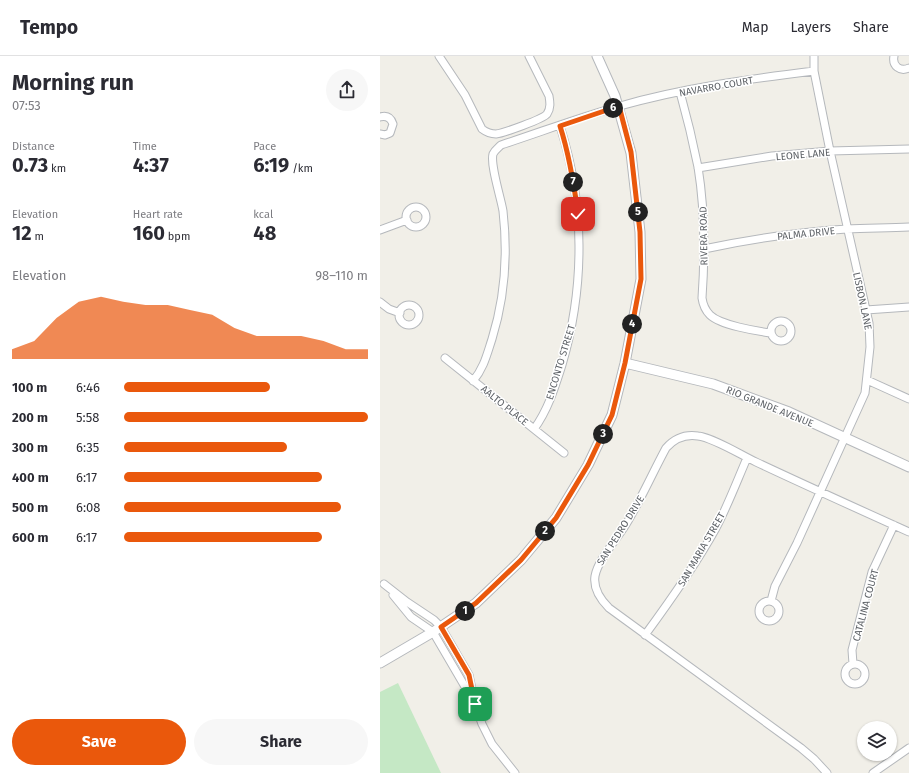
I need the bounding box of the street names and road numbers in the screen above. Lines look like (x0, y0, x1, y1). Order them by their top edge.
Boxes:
street label: NAVARRO COURT (678, 74, 755, 99)
street label: LEONE LANE (775, 147, 831, 163)
street label: RIVERA ROAD (697, 206, 711, 266)
street label: PALMA DRIVE (776, 225, 836, 243)
street label: LISBON LANE (850, 271, 874, 331)
street label: ENCONTO STREET (544, 322, 578, 401)
street label: AALTO PLACE (478, 383, 530, 428)
street label: RIO GRANDE AVENUE (724, 384, 815, 430)
street label: SAN PEDRO DRIVE (595, 493, 647, 568)
street label: SAN MARIA STREET (676, 509, 728, 589)
street label: CATALINA COURT (851, 567, 882, 643)

